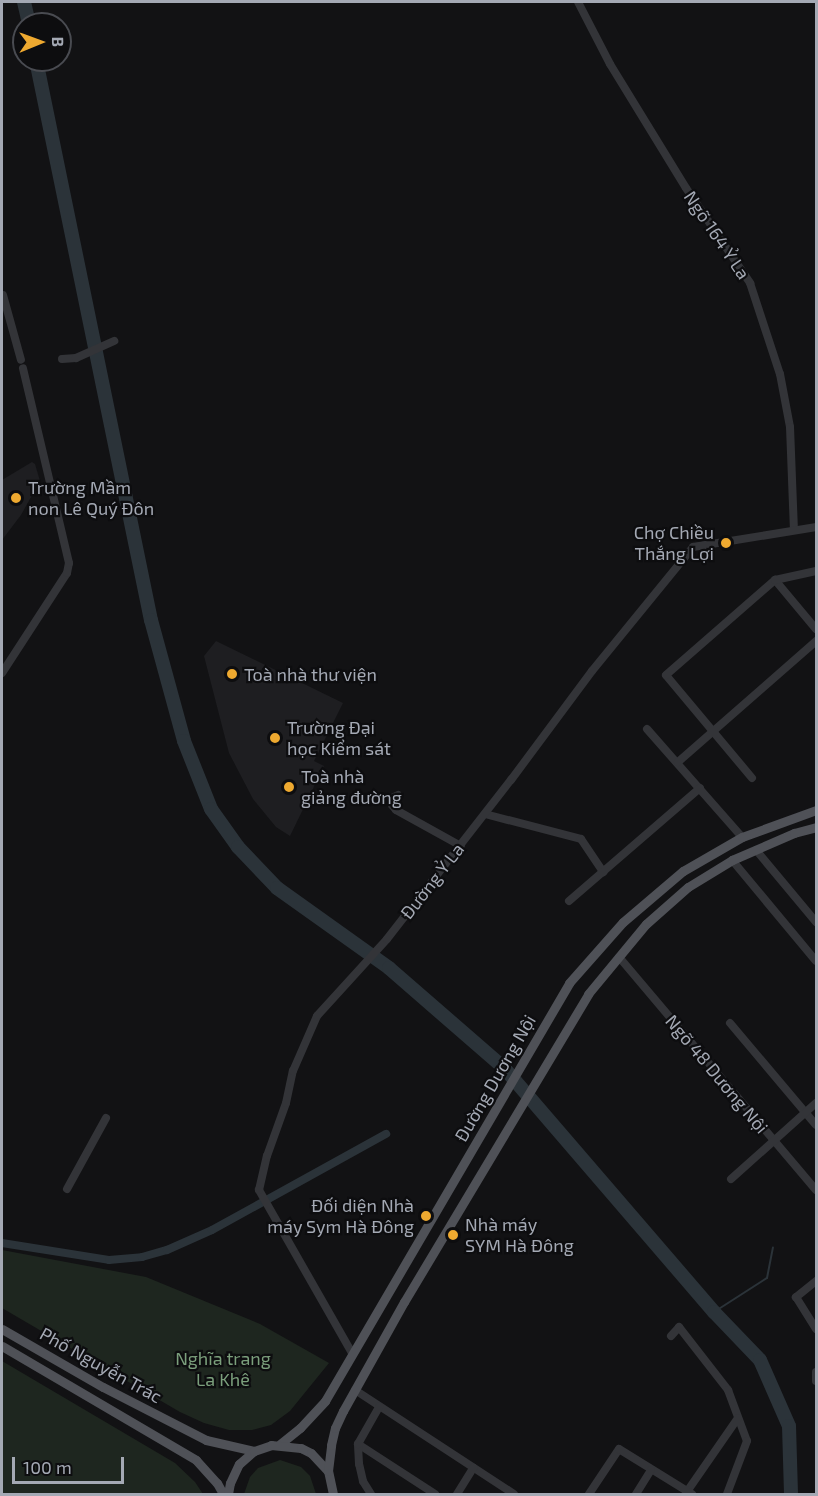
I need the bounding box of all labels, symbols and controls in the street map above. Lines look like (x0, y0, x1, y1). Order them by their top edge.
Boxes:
north arrow (12, 12, 72, 72)
text: B (49, 36, 68, 47)
street label: Ngõ 164 Ỷ La (679, 186, 755, 284)
place label: Trường Mầm non Lê Quý Đôn (28, 477, 155, 520)
marker: Trường Mầm non Lê Quý Đôn (9, 491, 23, 505)
place label: Chợ Chiều Thắng Lợi (634, 522, 714, 564)
marker: Chợ Chiều Thắng Lợi (719, 536, 733, 550)
place label: Toà nhà thư viện (244, 663, 378, 685)
marker: Toà nhà thư viện (225, 667, 239, 681)
place label: Trường Đại học Kiểm sát (287, 717, 391, 760)
marker: Trường Đại học Kiểm sát (268, 731, 282, 745)
place label: Toà nhà giảng đường (301, 766, 402, 808)
marker: Toà nhà giảng đường (282, 780, 296, 794)
street label: Đường Ỷ La (395, 838, 469, 924)
street label: Ngõ 48 Dương Nội (661, 1010, 773, 1138)
street label: Đường Dương Nội (450, 1011, 540, 1145)
place label: Đối diện Nhà máy Sym Hà Đông (267, 1195, 414, 1238)
marker: Đối diện Nhà máy Sym Hà Đông (419, 1209, 433, 1223)
place label: Nhà máy SYM Hà Đông (465, 1214, 574, 1256)
marker: Nhà máy SYM Hà Đông (446, 1228, 460, 1242)
street label: Phố Nguyễn Trác (36, 1322, 166, 1408)
park label: Nghĩa trang La Khê (175, 1348, 271, 1390)
scale bar (15, 1445, 128, 1483)
text: 100 m (23, 1456, 72, 1478)

